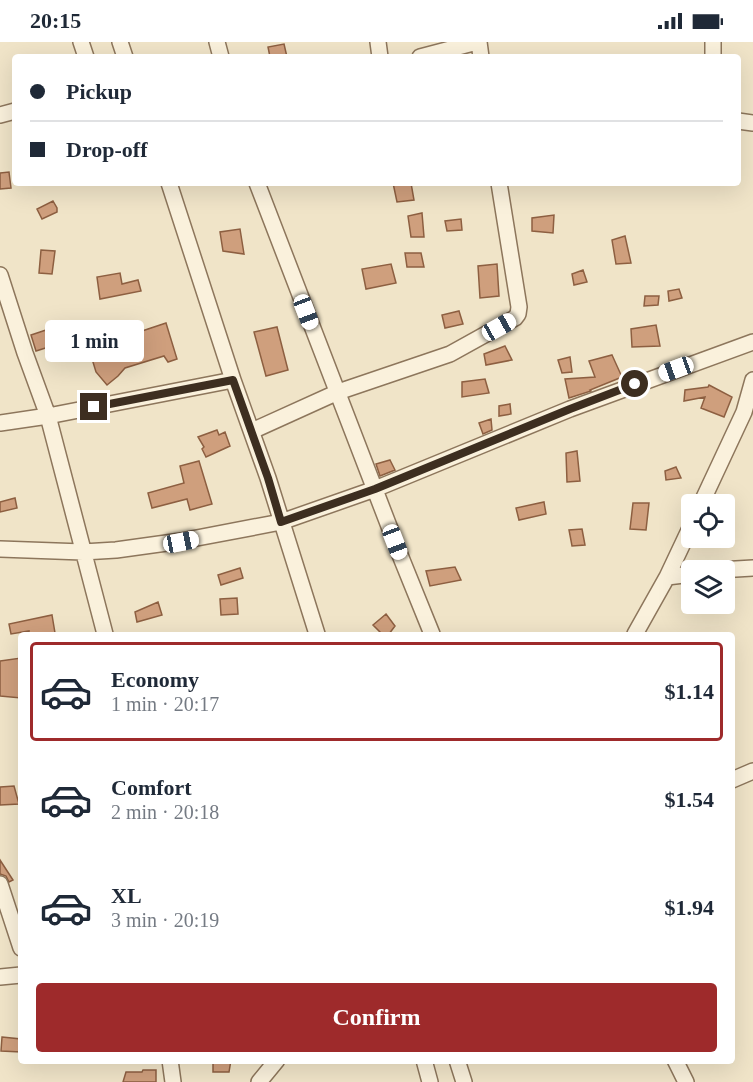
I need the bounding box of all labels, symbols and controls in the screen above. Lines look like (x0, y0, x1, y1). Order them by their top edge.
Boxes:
text: 20:15 (30, 8, 81, 33)
text: Pickup (66, 79, 132, 104)
text: Drop-off (66, 137, 147, 162)
car (291, 292, 321, 332)
car (479, 310, 519, 344)
callout: 1 min (44, 320, 144, 362)
text: 1 min (70, 330, 119, 352)
car (656, 354, 696, 384)
route start (621, 370, 648, 397)
route end (80, 393, 107, 420)
map controls (681, 494, 735, 614)
button: locate (681, 494, 735, 548)
car (380, 522, 410, 562)
car (162, 530, 200, 554)
button: layers (681, 560, 735, 614)
icon: car (39, 665, 93, 719)
text: Economy (111, 667, 199, 692)
text: $1.14 (665, 679, 714, 704)
text: 1 min · 20:17 (111, 693, 219, 715)
icon: car (39, 773, 93, 827)
text: Comfort (111, 775, 192, 800)
text: $1.54 (665, 787, 714, 812)
text: 2 min · 20:18 (111, 801, 219, 823)
icon: car (39, 881, 93, 935)
text: XL (111, 883, 142, 908)
text: $1.94 (665, 895, 714, 920)
text: 3 min · 20:19 (111, 909, 219, 931)
button: Confirm (36, 983, 717, 1052)

